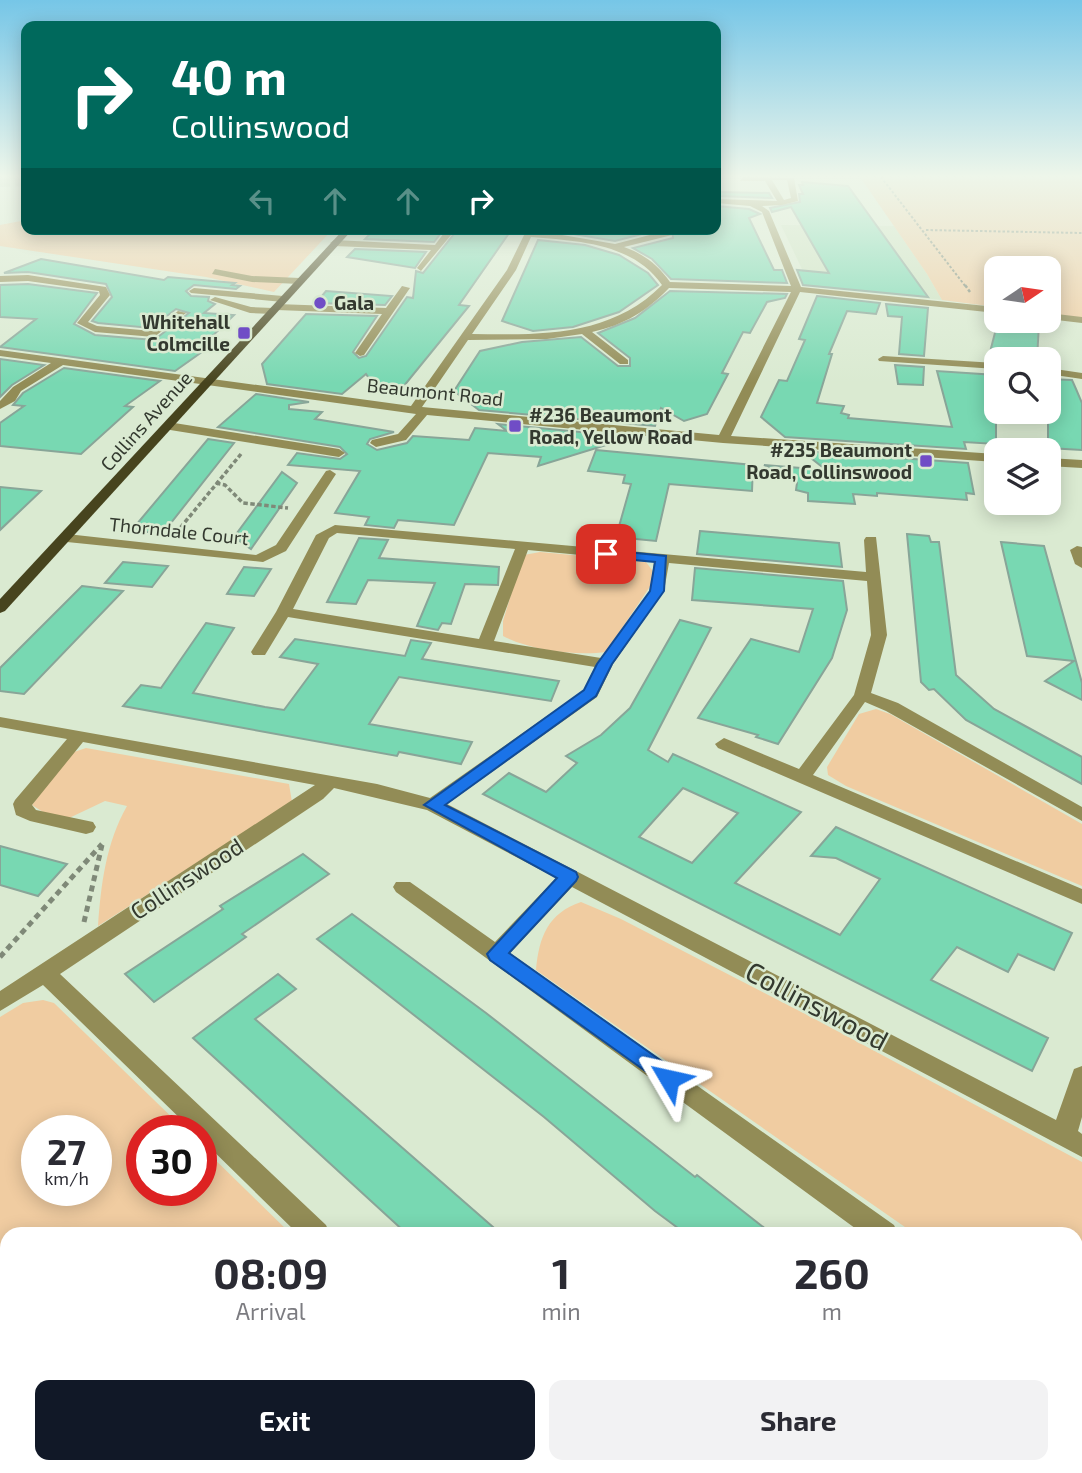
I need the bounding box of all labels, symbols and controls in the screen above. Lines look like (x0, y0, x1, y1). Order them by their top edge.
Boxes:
text: 40 m (171, 46, 287, 105)
icon: right (56, 49, 147, 140)
text: Collinswood (171, 106, 350, 144)
icon: left (243, 182, 281, 220)
icon: ahead (316, 182, 354, 220)
icon: ahead (389, 182, 427, 220)
icon: right (462, 182, 500, 220)
north arrow (984, 256, 1060, 332)
map controls (984, 256, 1061, 515)
place label: Gala (334, 291, 374, 314)
marker: Gala (312, 295, 328, 311)
place label: Whitehall Colmcille (142, 310, 231, 355)
marker: Whitehall Colmcille (236, 325, 252, 341)
button: search (984, 347, 1061, 424)
street label: Collins Avenue (95, 366, 196, 475)
street label: Beaumont Road (366, 373, 504, 410)
place label: #236 Beaumont Road, Yellow Road (529, 403, 693, 448)
marker: #236 Beaumont Road, Yellow Road (507, 418, 523, 434)
place label: #235 Beaumont Road, Collinswood (746, 438, 912, 483)
button: layers (984, 438, 1061, 515)
marker: #235 Beaumont Road, Collinswood (918, 453, 934, 469)
street label: Thorndale Court (108, 512, 250, 549)
pin (576, 524, 636, 584)
icon: arrive (587, 535, 625, 573)
street label: Collinswood (125, 831, 248, 925)
street label: Collinswood (740, 953, 895, 1057)
position arrow (632, 1042, 706, 1116)
speed limit sign: 30 (126, 1115, 217, 1206)
text: 27 (47, 1130, 86, 1172)
text: km/h (44, 1167, 89, 1189)
text: 08:09 (213, 1247, 328, 1297)
text: 1 (552, 1247, 570, 1297)
text: 260 (794, 1247, 870, 1297)
text: Arrival (236, 1297, 306, 1325)
text: min (541, 1297, 581, 1325)
text: m (822, 1297, 842, 1325)
button: Exit (35, 1380, 535, 1460)
button: Share (549, 1380, 1048, 1460)

